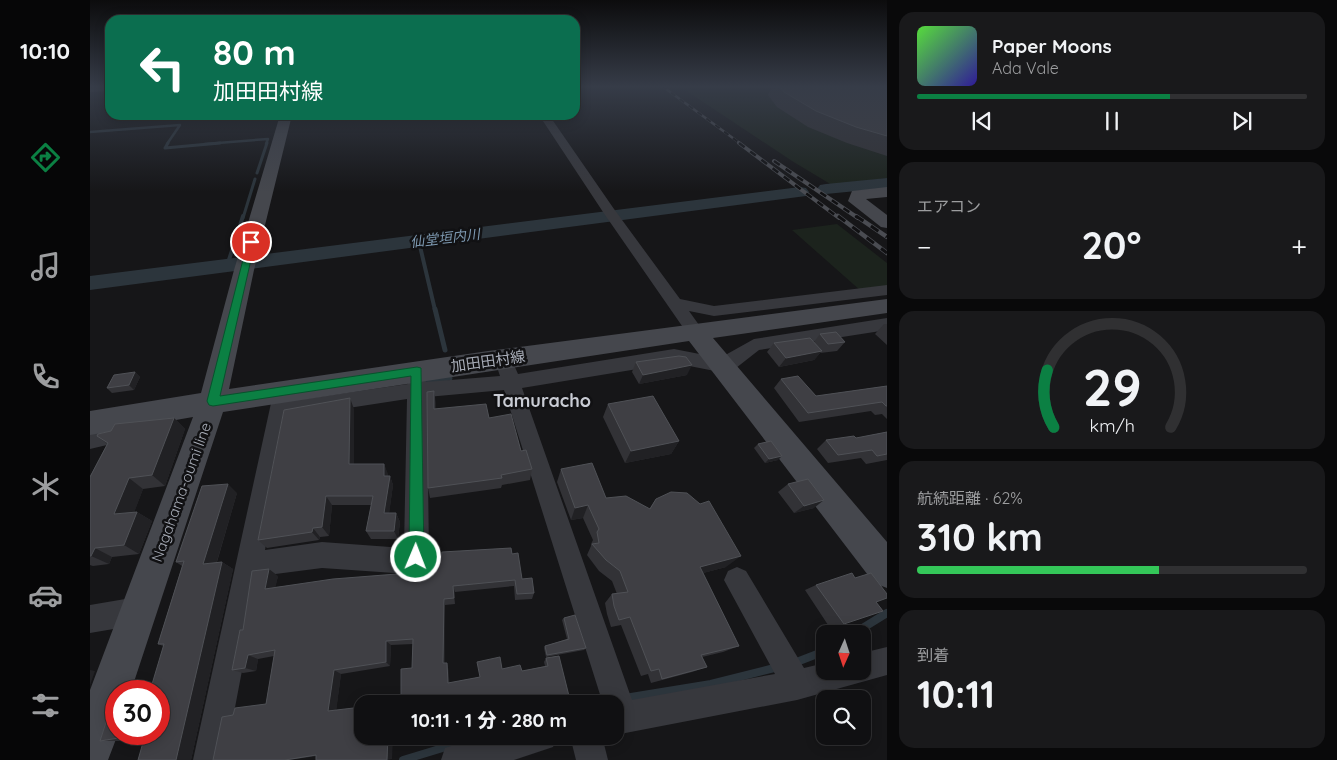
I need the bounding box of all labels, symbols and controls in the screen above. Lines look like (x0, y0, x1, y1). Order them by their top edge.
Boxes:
text: 80 m (213, 30, 296, 74)
text: Paper Moons (992, 34, 1112, 58)
icon: left (130, 35, 195, 100)
text: 10:10 (20, 37, 70, 65)
text: Ada Vale (992, 58, 1059, 78)
text: 加田田村線 (213, 77, 323, 105)
icon: previous (968, 107, 996, 135)
icon: pause (1098, 107, 1126, 135)
icon: next (1228, 107, 1256, 135)
icon: directions (28, 140, 63, 175)
text: エアコン (917, 196, 981, 216)
pin (230, 221, 272, 263)
text: 20° (1081, 221, 1141, 269)
water label: 仙堂垣内川 (409, 225, 483, 251)
icon: arrive (237, 228, 265, 256)
text: − (917, 229, 932, 264)
text: + (1291, 229, 1307, 264)
icon: music (28, 249, 63, 284)
street label: 加田田村線 (450, 346, 526, 376)
text: 29 (1082, 354, 1142, 419)
icon: phone (28, 359, 63, 394)
district label: Tamuracho (493, 389, 591, 412)
text: km/h (1089, 414, 1135, 436)
street label: Nagahama-oumi line (147, 420, 215, 564)
icon: climate (28, 469, 63, 504)
text: 航続距離 · 62% (917, 488, 1023, 508)
text: 310 km (917, 513, 1043, 561)
position arrow (389, 530, 441, 582)
icon: car (28, 578, 63, 613)
north arrow (816, 625, 871, 680)
map controls (816, 625, 871, 745)
text: 到着 (917, 645, 949, 665)
text: 10:11 (917, 670, 995, 718)
speed limit sign: 30 (105, 680, 170, 745)
icon: filters (28, 688, 63, 723)
button: search (816, 690, 871, 745)
text: 10:11 · 1 分 · 280 m (411, 708, 567, 732)

